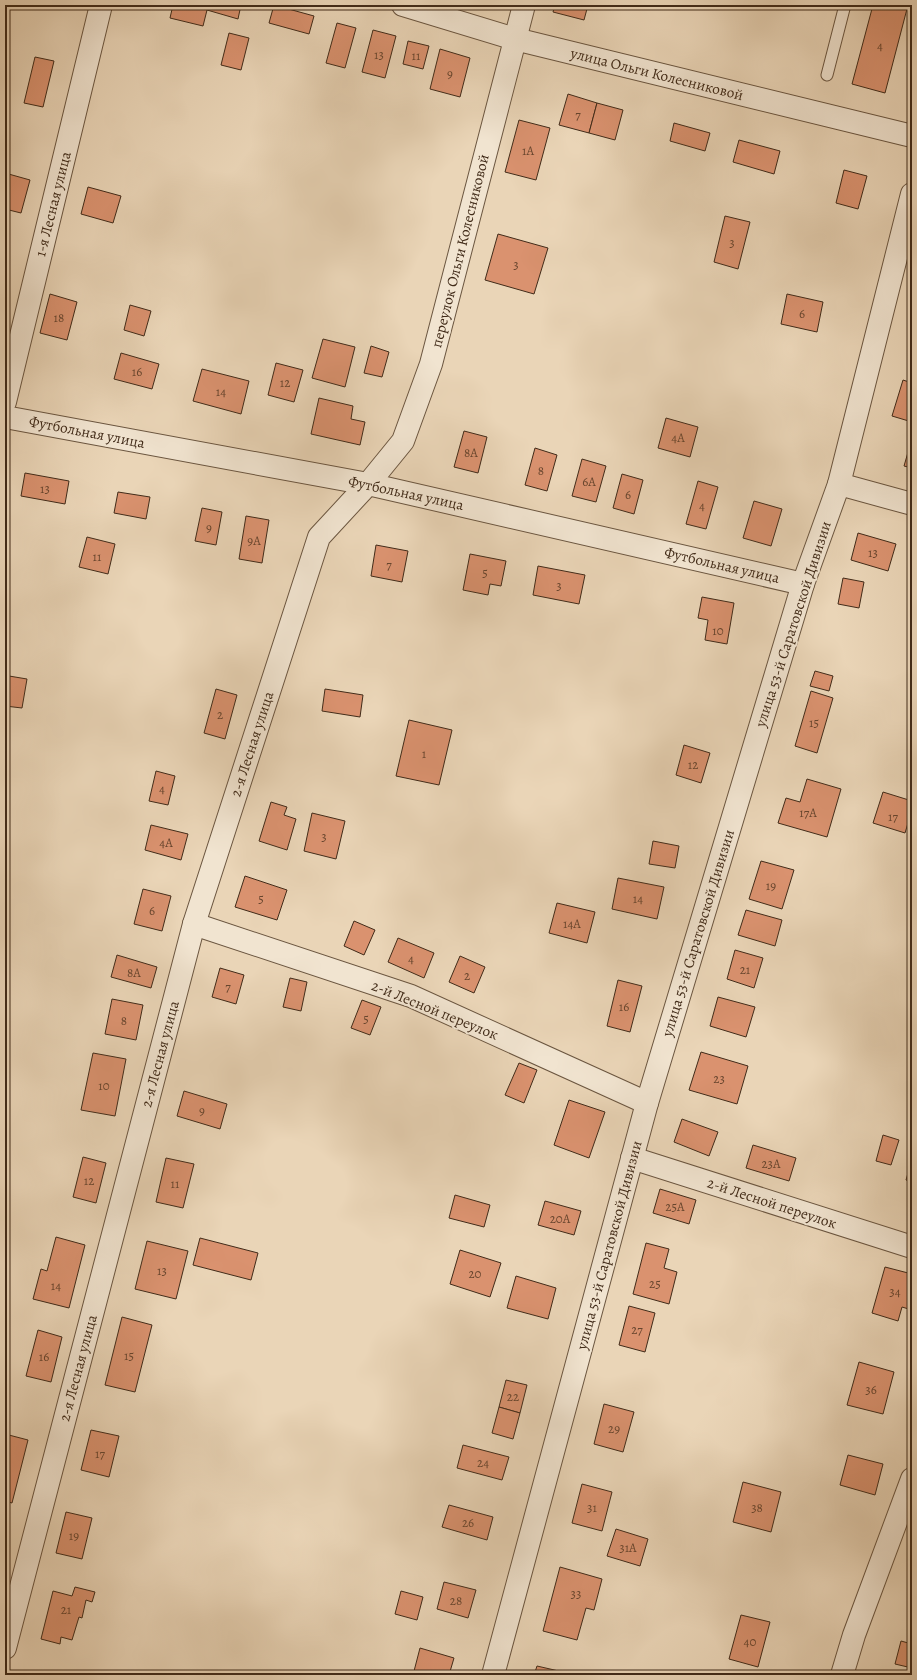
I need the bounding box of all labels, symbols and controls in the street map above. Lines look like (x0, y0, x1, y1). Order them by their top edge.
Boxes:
house number: 4 (877, 37, 883, 54)
street label: улица Ольги Колесниковой (568, 43, 746, 105)
house number: 13 (374, 46, 384, 63)
house number: 11 (412, 47, 421, 64)
house number: 9 (447, 65, 453, 82)
house number: 7 (575, 106, 581, 123)
house number: 1А (522, 142, 534, 159)
street label: 1-я Лесная улица (30, 149, 76, 259)
street label: переулок Ольги Колесниковой (426, 152, 494, 350)
house number: 3 (729, 234, 735, 251)
house number: 3 (513, 256, 519, 273)
house number: 6 (799, 305, 805, 322)
house number: 18 (54, 309, 64, 326)
house number: 16 (132, 363, 142, 380)
house number: 12 (280, 374, 290, 391)
house number: 14 (216, 383, 226, 400)
street label: Футбольная улица (27, 411, 147, 453)
house number: 4А (671, 429, 685, 446)
house number: 8А (464, 444, 478, 461)
house number: 8 (538, 462, 544, 479)
street label: Футбольная улица (346, 471, 466, 515)
house number: 6А (582, 473, 596, 490)
house number: 13 (40, 480, 50, 497)
house number: 6 (625, 486, 631, 503)
house number: 4 (699, 497, 705, 514)
street label: улица 53-й Саратовской Дивизии (750, 518, 836, 731)
house number: 9 (206, 519, 212, 536)
house number: 9А (247, 532, 261, 549)
street label: Футбольная улица (662, 542, 782, 588)
house number: 13 (868, 544, 878, 561)
house number: 11 (93, 548, 102, 565)
house number: 7 (386, 556, 392, 573)
house number: 5 (482, 564, 488, 581)
house number: 3 (556, 577, 562, 594)
house number: 10 (712, 622, 724, 639)
street label: 2-я Лесная улица (226, 689, 278, 799)
house number: 2 (217, 706, 223, 723)
house number: 15 (809, 714, 819, 731)
house number: 1 (422, 745, 427, 762)
house number: 12 (688, 756, 698, 773)
house number: 4 (159, 780, 165, 797)
house number: 17А (799, 804, 817, 821)
house number: 17 (888, 808, 898, 825)
street label: улица 53-й Саратовской Дивизии (657, 827, 739, 1040)
house number: 3 (321, 828, 327, 845)
house number: 4А (159, 834, 173, 851)
house number: 19 (766, 877, 776, 894)
house number: 5 (258, 890, 264, 907)
house number: 14 (633, 890, 643, 907)
house number: 6 (149, 902, 155, 919)
house number: 14А (563, 915, 581, 932)
house number: 4 (408, 950, 414, 967)
house number: 21 (740, 961, 751, 978)
house number: 8А (127, 964, 141, 981)
house number: 2 (464, 967, 470, 984)
street label: 2-й Лесной переулок (369, 975, 502, 1045)
house number: 7 (225, 978, 231, 995)
street label: 2-я Лесная улица (136, 998, 184, 1110)
house number: 16 (619, 998, 629, 1015)
house number: 5 (363, 1010, 369, 1027)
house number: 8 (121, 1012, 127, 1029)
house number: 23 (713, 1070, 725, 1087)
house number: 10 (98, 1077, 110, 1094)
house number: 9 (199, 1102, 205, 1119)
street label: улица 53-й Саратовской Дивизии (571, 1138, 647, 1353)
house number: 23А (761, 1155, 781, 1172)
house number: 12 (84, 1172, 94, 1189)
street label: 2-й Лесной переулок (705, 1173, 840, 1233)
house number: 11 (171, 1175, 180, 1192)
house number: 25А (665, 1198, 685, 1215)
house number: 20А (550, 1210, 571, 1227)
house number: 13 (157, 1262, 167, 1279)
house number: 20 (468, 1265, 482, 1282)
house number: 25 (649, 1275, 661, 1292)
house number: 14 (51, 1277, 61, 1294)
house number: 34 (889, 1283, 901, 1300)
street label: 2-я Лесная улица (54, 1312, 102, 1424)
house number: 27 (631, 1321, 643, 1338)
house number: 15 (124, 1347, 134, 1364)
house number: 16 (39, 1348, 49, 1365)
house number: 36 (865, 1381, 877, 1398)
house number: 22 (507, 1388, 519, 1405)
house number: 29 (608, 1420, 620, 1437)
house number: 17 (95, 1445, 105, 1462)
house number: 24 (477, 1454, 489, 1471)
house number: 31 (587, 1499, 597, 1516)
house number: 38 (751, 1499, 763, 1516)
house number: 26 (462, 1514, 474, 1531)
house number: 19 (69, 1527, 79, 1544)
house number: 31А (619, 1539, 637, 1556)
house number: 33 (571, 1585, 581, 1602)
house number: 28 (450, 1592, 462, 1609)
house number: 21 (61, 1601, 72, 1618)
house number: 40 (744, 1633, 756, 1650)

